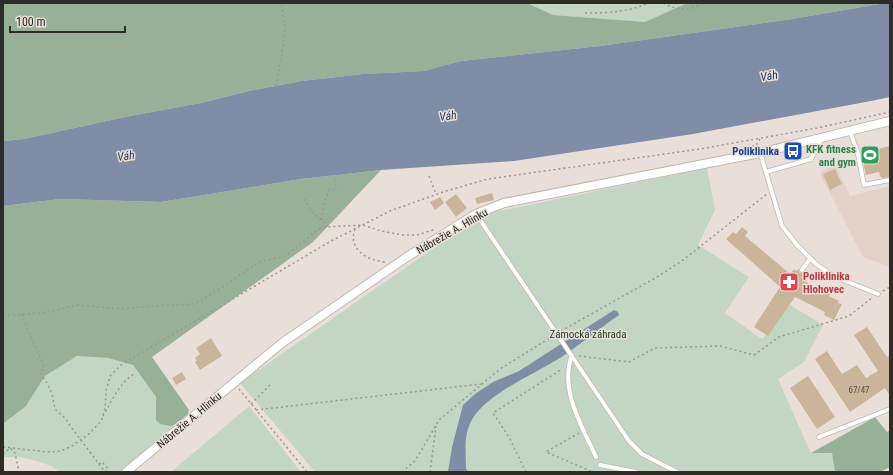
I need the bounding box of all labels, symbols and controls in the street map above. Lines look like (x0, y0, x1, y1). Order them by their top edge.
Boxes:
scale bar (10, 8, 125, 34)
text: 100 m (16, 15, 46, 29)
water label: Váh (759, 68, 779, 84)
water label: Váh (438, 108, 458, 124)
bus stop icon: Poliklinika (782, 140, 804, 162)
place label: KFK fitness and gym (806, 143, 856, 169)
sports icon: KFK fitness and gym (859, 144, 881, 166)
place label: Poliklinika (732, 145, 779, 158)
water label: Váh (116, 148, 136, 164)
street label: Nábrežie A. Hlinku (414, 206, 490, 257)
place label: Poliklinika Hlohovec (803, 270, 850, 296)
pharmacy icon: Poliklinika Hlohovec (778, 271, 800, 293)
park label: Zámocká záhrada (549, 328, 627, 341)
house number: 67/47 (848, 385, 870, 395)
street label: Nábrežie A. Hlinku (154, 390, 224, 451)

